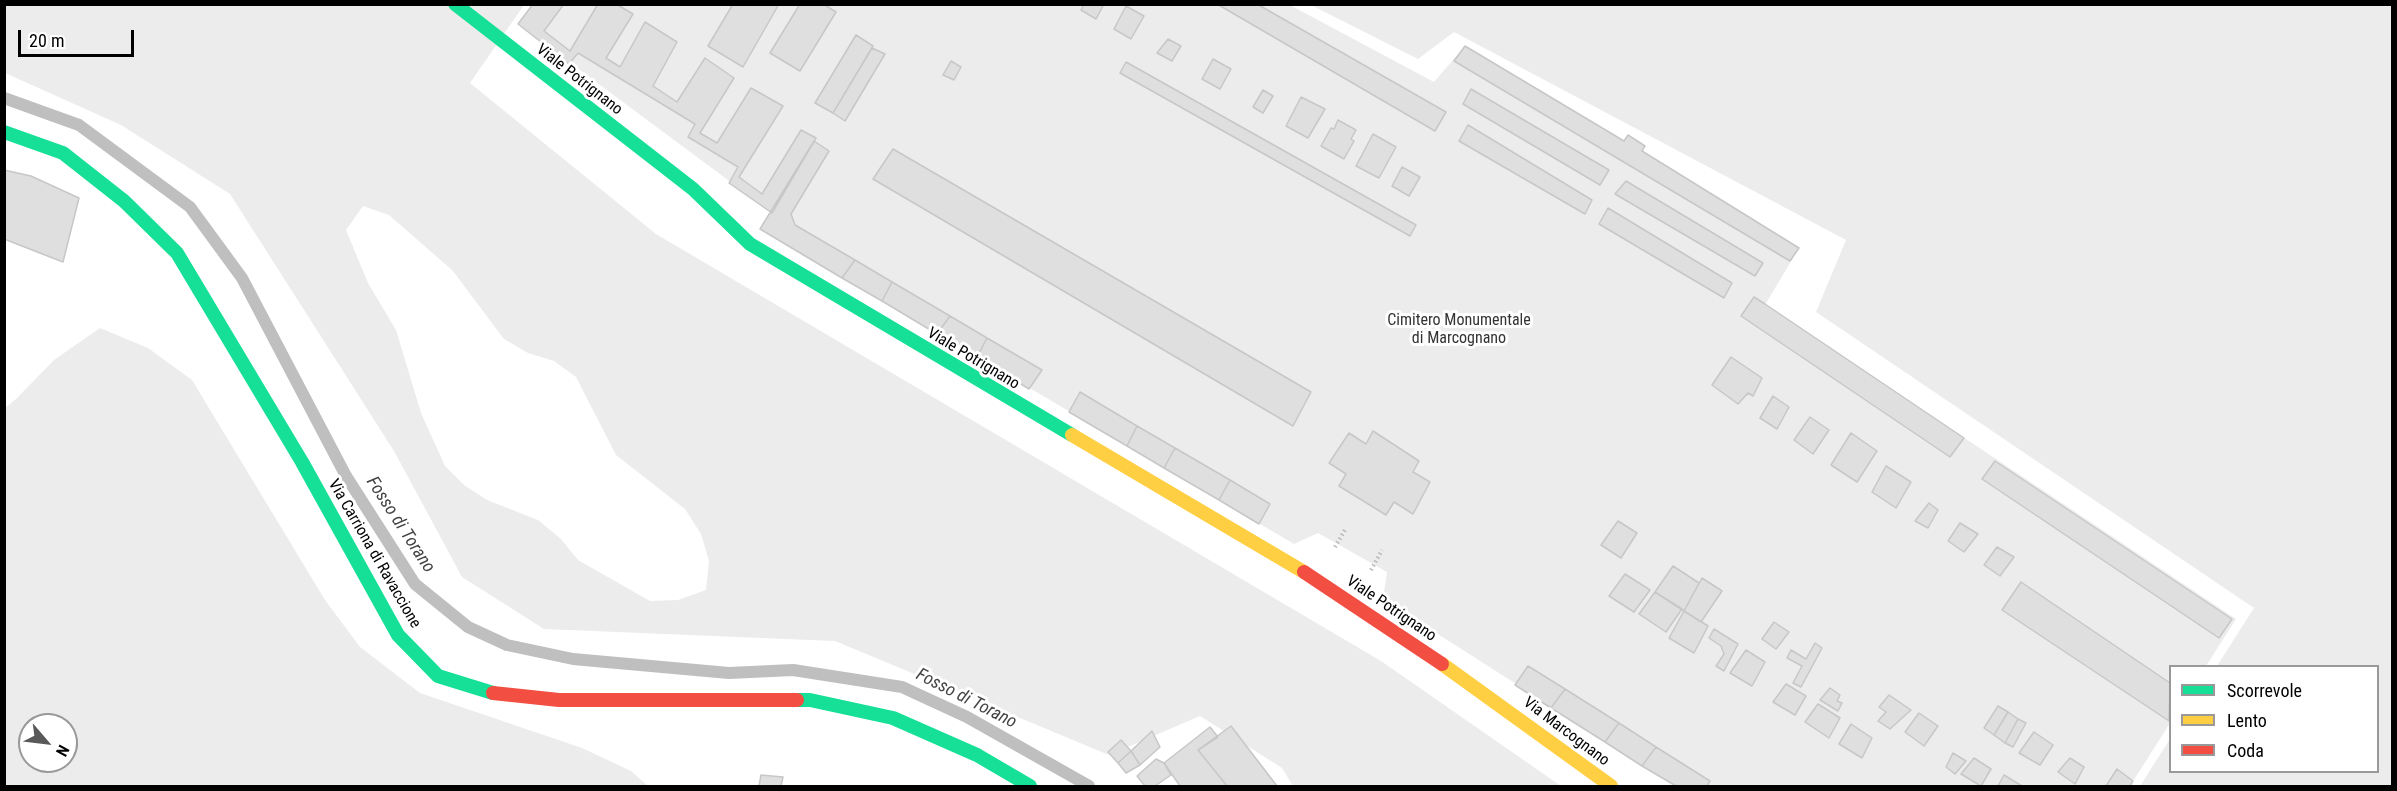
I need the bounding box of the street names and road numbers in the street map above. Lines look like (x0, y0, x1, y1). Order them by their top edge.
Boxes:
street label: Viale Potrignano (532, 40, 626, 120)
street label: Viale Potrignano (923, 324, 1023, 394)
street label: Via Carriona di Ravaccione (324, 476, 424, 632)
street label: Viale Potrignano (1342, 572, 1440, 646)
street label: Via Marcognano (1519, 693, 1613, 771)

